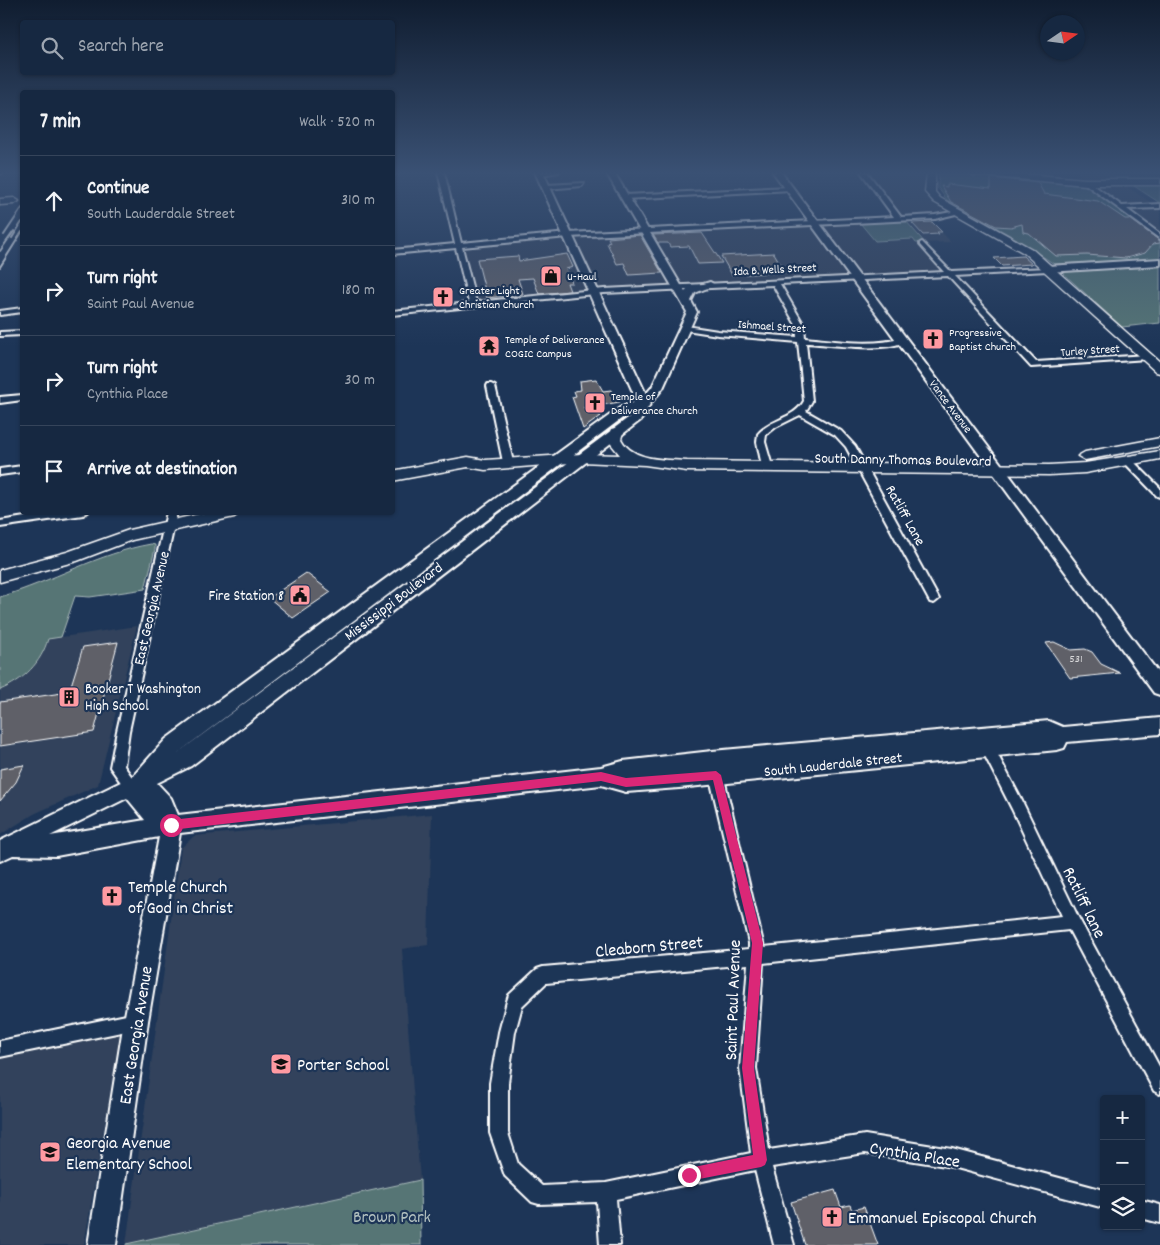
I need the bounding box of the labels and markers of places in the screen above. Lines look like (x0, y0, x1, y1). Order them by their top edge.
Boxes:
shop icon: U-Haul (539, 264, 563, 288)
place label: U-Haul (567, 269, 597, 286)
place label: Greater Light Christian Church (459, 283, 534, 314)
church icon: Greater Light Christian Church (431, 285, 455, 309)
place label: Progressive Baptist Church (949, 325, 1016, 356)
church icon: Progressive Baptist Church (921, 327, 945, 351)
place label: Temple of Deliverance COGIC Campus (505, 332, 605, 363)
temple icon: Temple of Deliverance COGIC Campus (477, 334, 501, 358)
place label: Temple of Deliverance Church (611, 389, 698, 420)
church icon: Temple of Deliverance Church (583, 391, 607, 415)
public building icon: Fire Station 8 (288, 583, 312, 607)
place label: Fire Station 8 (208, 586, 284, 608)
place label: Booker T Washington High School (85, 679, 201, 718)
building icon: Booker T Washington High School (57, 685, 81, 709)
place label: Temple Church of God in Christ (128, 876, 234, 922)
church icon: Temple Church of God in Christ (100, 884, 124, 908)
school or university icon: Porter School (269, 1052, 293, 1076)
place label: Porter School (297, 1054, 390, 1079)
place label: Georgia Avenue Elementary School (66, 1132, 193, 1178)
school or university icon: Georgia Avenue Elementary School (38, 1140, 62, 1164)
church icon: Emmanuel Episcopal Church (820, 1205, 844, 1229)
place label: Emmanuel Episcopal Church (848, 1207, 1037, 1232)

